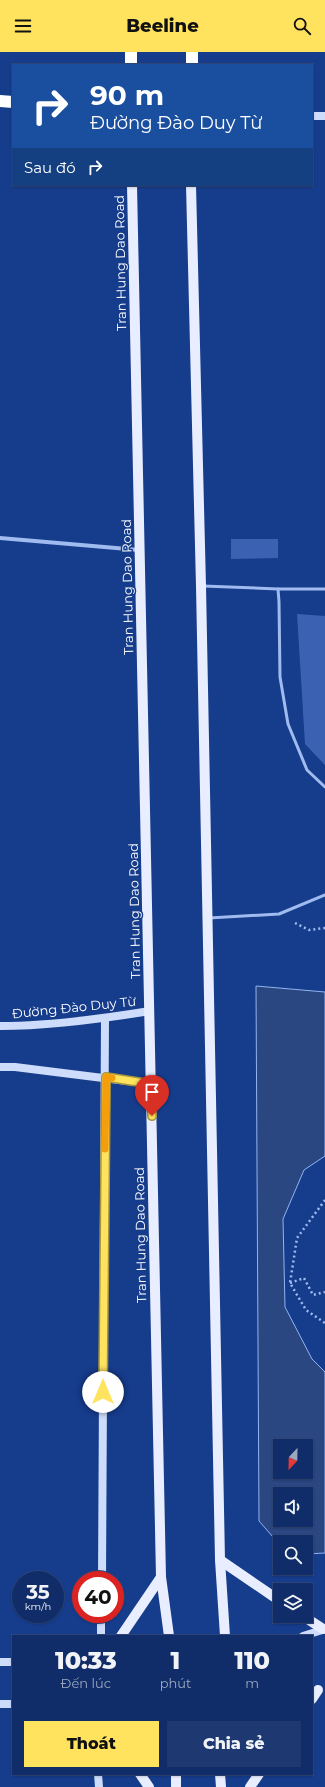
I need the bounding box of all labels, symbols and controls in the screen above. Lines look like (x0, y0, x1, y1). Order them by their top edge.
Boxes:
icon: menu (12, 15, 34, 37)
text: Beeline (126, 15, 199, 37)
icon: search (291, 15, 313, 37)
text: 90 m (90, 78, 164, 112)
icon: right (24, 80, 76, 132)
text: Đường Đào Duy Từ (90, 112, 263, 134)
icon: right (84, 156, 106, 178)
text: Sau đó (24, 158, 76, 177)
street label: Tran Hung Dao Road (111, 195, 129, 331)
street label: Tran Hung Dao Road (118, 519, 136, 655)
street label: Tran Hung Dao Road (125, 843, 143, 979)
street label: Đường Đào Duy Từ (11, 993, 137, 1021)
pin (135, 1075, 169, 1116)
icon: arrive (141, 1081, 163, 1103)
street label: Tran Hung Dao Road (131, 1167, 149, 1303)
position arrow (82, 1371, 124, 1413)
north arrow (273, 1439, 313, 1479)
map controls (273, 1439, 313, 1623)
button: sound (273, 1487, 313, 1527)
button: search (273, 1535, 313, 1575)
speed limit sign: 40 (72, 1571, 124, 1623)
text: 35 (26, 1580, 50, 1604)
button: layers (273, 1583, 313, 1623)
text: km/h (25, 1600, 51, 1613)
text: 10:33 (55, 1646, 117, 1675)
text: 1 (171, 1646, 180, 1675)
text: 110 (234, 1646, 270, 1675)
text: Đến lúc (61, 1675, 111, 1691)
text: phút (160, 1675, 191, 1691)
text: m (245, 1675, 259, 1691)
button: Thoát (24, 1721, 159, 1767)
button: Chia sẻ (167, 1721, 301, 1767)

